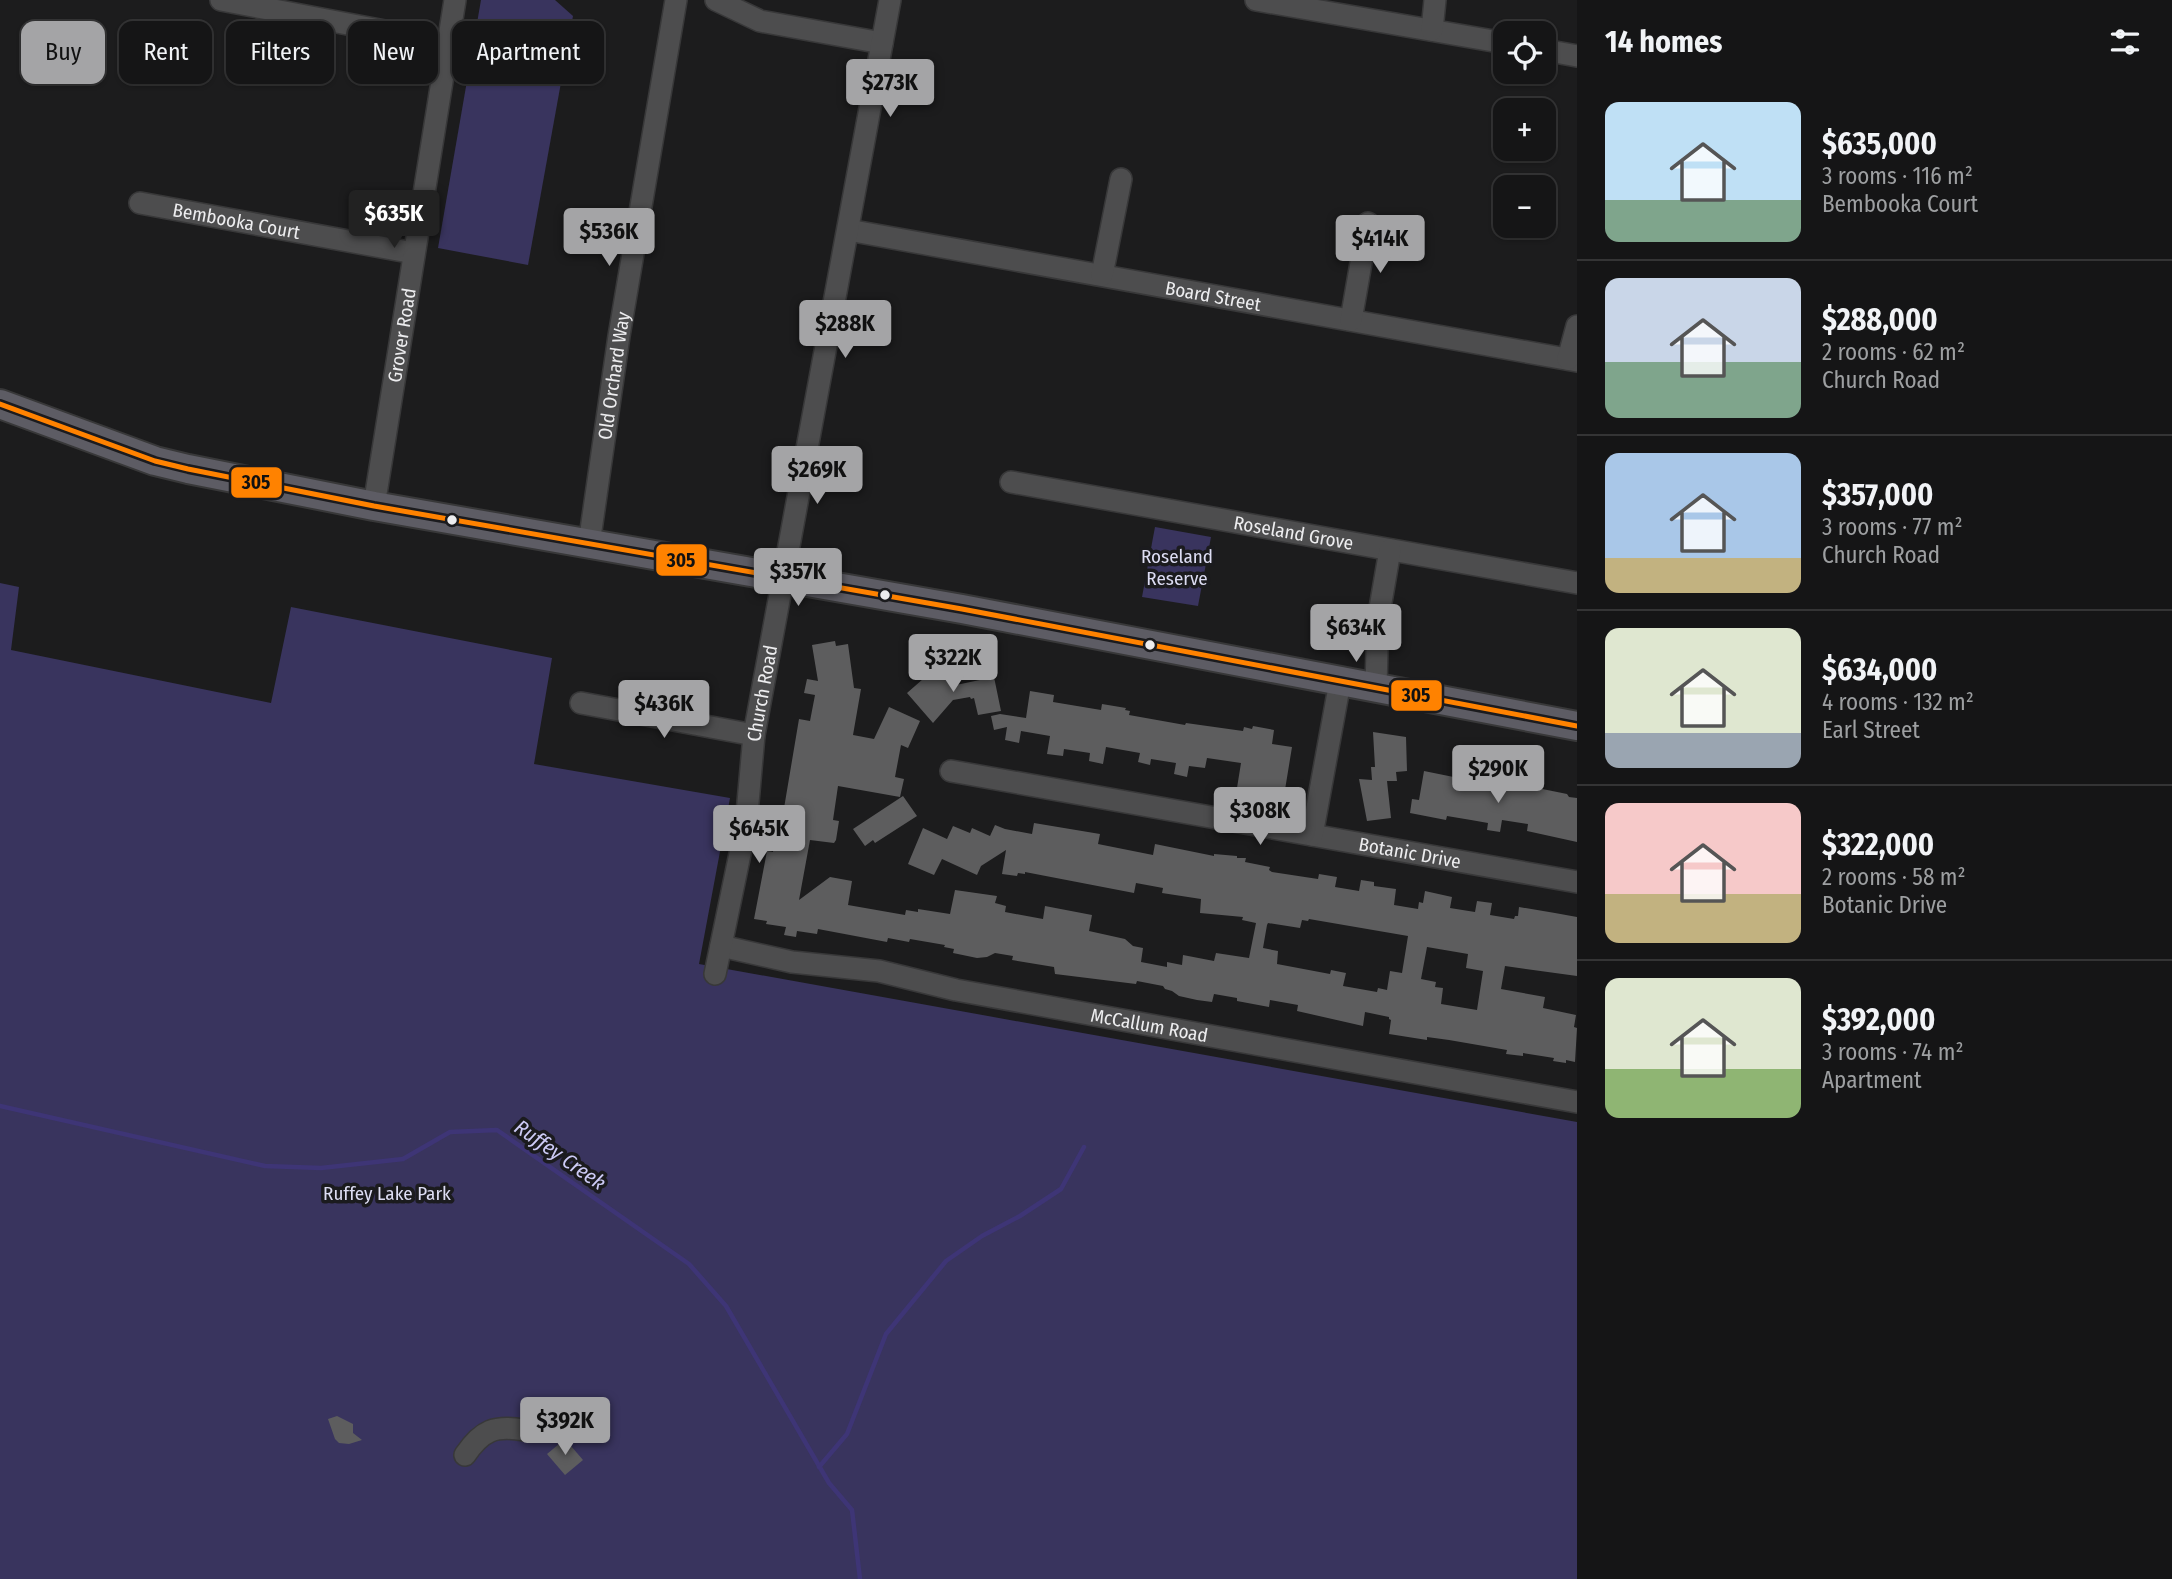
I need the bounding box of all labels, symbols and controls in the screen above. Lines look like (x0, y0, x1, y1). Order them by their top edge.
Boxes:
chip: Buy (21, 21, 105, 84)
chip: Rent (119, 21, 212, 84)
chip: Filters (226, 21, 334, 84)
chip: New (348, 21, 438, 84)
chip: Apartment (452, 21, 604, 84)
map controls (1493, 21, 1556, 238)
button: locate (1493, 21, 1556, 84)
icon: filters (2106, 23, 2144, 61)
text: 14 homes (1605, 24, 1722, 60)
pin: $273K (841, 60, 939, 119)
text: $273K (862, 68, 918, 96)
button: + (1493, 98, 1556, 161)
text: $635,000 (1822, 126, 1937, 162)
icon: home (1661, 130, 1745, 214)
text: 3 rooms · 116 m² (1822, 162, 1973, 190)
button: − (1493, 175, 1556, 238)
pin: $635K (345, 190, 443, 250)
text: Bembooka Court (1822, 190, 1978, 218)
street label: Bembooka Court (171, 198, 303, 244)
text: $635K (365, 199, 423, 227)
pin: $536K (560, 208, 658, 268)
pin: $414K (1331, 216, 1429, 275)
text: $536K (580, 217, 638, 245)
text: $414K (1352, 224, 1408, 252)
street label: Board Street (1163, 276, 1264, 316)
street label: Grover Road (382, 286, 420, 384)
pin: $288K (796, 300, 894, 360)
text: $288,000 (1822, 302, 1938, 338)
icon: home (1661, 306, 1745, 390)
text: $288K (815, 309, 875, 337)
street label: Old Orchard Way (593, 310, 634, 441)
text: 2 rooms · 62 m² (1822, 338, 1965, 366)
text: Church Road (1822, 366, 1940, 394)
pin: $269K (768, 447, 866, 506)
text: $269K (788, 455, 846, 483)
line badge: 305 (230, 466, 283, 499)
text: 305 (241, 471, 270, 494)
text: $357,000 (1822, 477, 1933, 513)
icon: home (1661, 481, 1745, 565)
street label: Roseland Grove (1232, 510, 1355, 554)
unlabelled marker (445, 513, 459, 527)
text: 3 rooms · 77 m² (1822, 513, 1963, 541)
text: Church Road (1822, 541, 1940, 569)
line badge: 305 (655, 543, 708, 577)
park label: Roseland Reserve (1141, 545, 1213, 590)
pin: $357K (749, 548, 847, 608)
text: 305 (666, 549, 695, 572)
text: $357K (770, 557, 826, 585)
unlabelled marker (878, 588, 892, 602)
pin: $634K (1307, 604, 1405, 664)
text: $634K (1326, 613, 1386, 641)
pin: $322K (904, 634, 1002, 694)
unlabelled marker (1143, 638, 1157, 652)
street label: Church Road (742, 643, 782, 742)
text: $322K (925, 643, 981, 671)
text: $634,000 (1822, 652, 1937, 688)
icon: home (1661, 656, 1745, 740)
line badge: 305 (1390, 679, 1443, 712)
pin: $436K (615, 680, 713, 740)
text: 305 (1401, 684, 1430, 707)
text: 4 rooms · 132 m² (1822, 688, 1974, 716)
text: $436K (634, 689, 694, 717)
text: Earl Street (1822, 716, 1920, 744)
pin: $290K (1449, 746, 1547, 805)
text: $290K (1468, 754, 1528, 782)
pin: $308K (1211, 788, 1309, 847)
text: $308K (1230, 796, 1290, 824)
pin: $645K (710, 806, 808, 865)
text: $645K (729, 814, 789, 842)
text: $322,000 (1822, 827, 1934, 863)
icon: home (1661, 831, 1745, 915)
street label: Botanic Drive (1357, 832, 1463, 873)
text: 2 rooms · 58 m² (1822, 863, 1966, 891)
text: Botanic Drive (1822, 891, 1947, 919)
text: $392,000 (1822, 1002, 1935, 1038)
street label: McCallum Road (1089, 1003, 1210, 1047)
icon: home (1661, 1006, 1745, 1090)
text: 3 rooms · 74 m² (1822, 1038, 1964, 1066)
text: Apartment (1822, 1066, 1922, 1094)
water label: Ruffey Creek (509, 1114, 611, 1196)
park label: Ruffey Lake Park (323, 1182, 451, 1205)
pin: $392K (516, 1398, 614, 1457)
text: $392K (536, 1406, 594, 1434)

